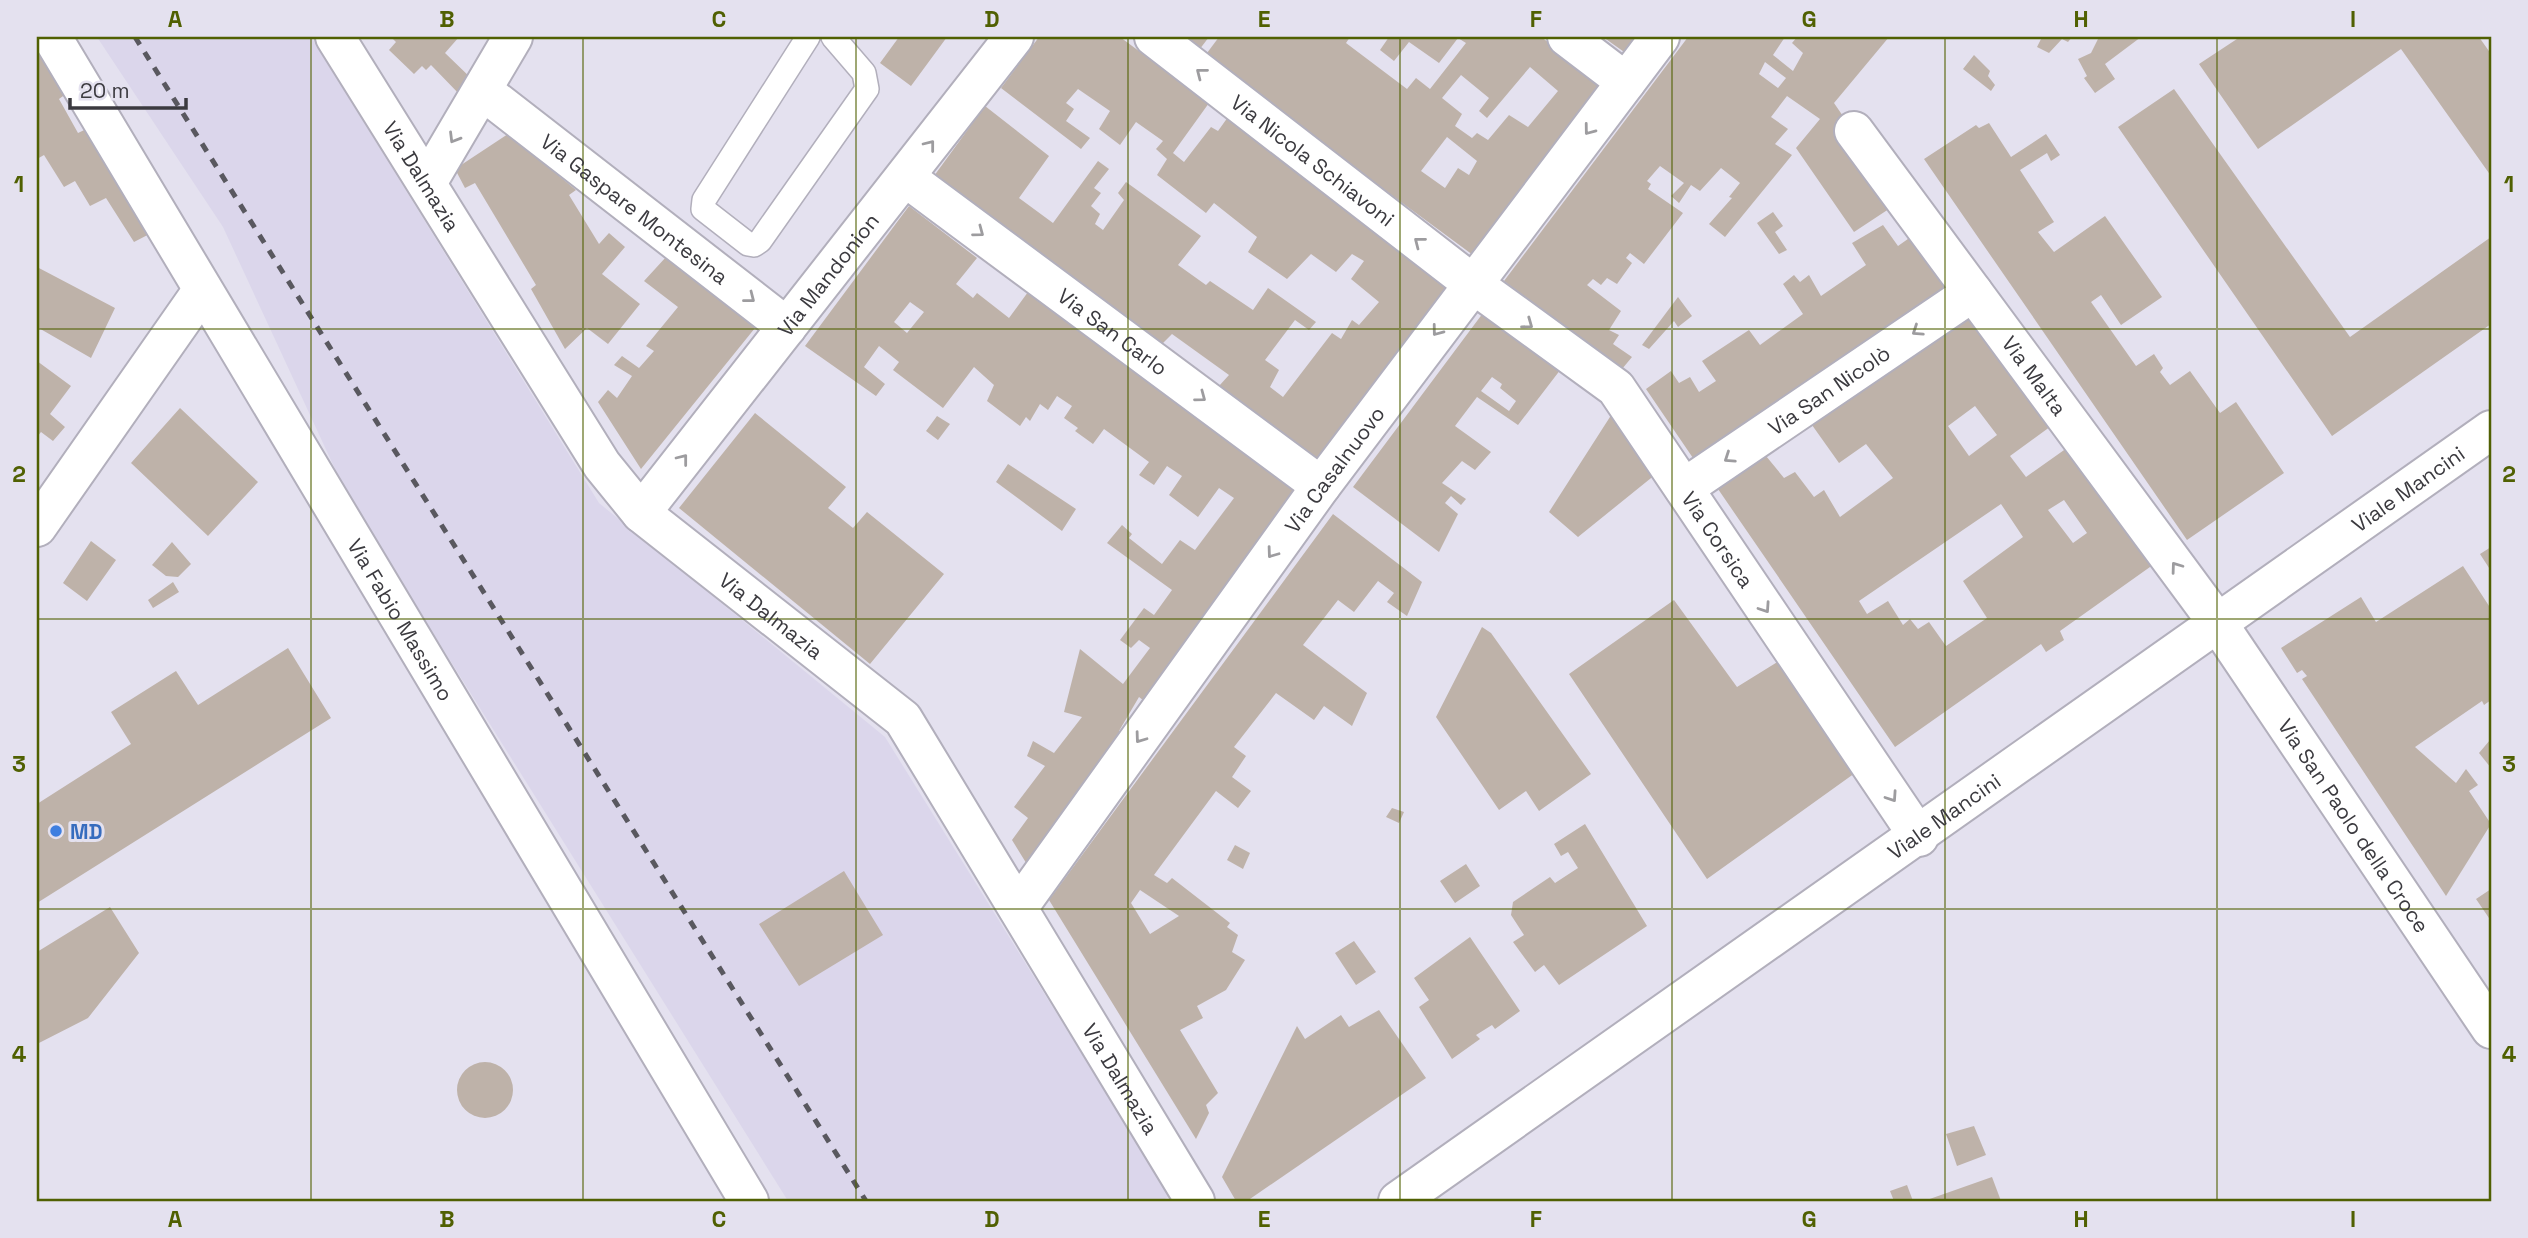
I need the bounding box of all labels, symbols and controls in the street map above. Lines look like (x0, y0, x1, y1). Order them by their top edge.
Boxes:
text: A (168, 4, 183, 34)
text: B (439, 4, 455, 34)
text: C (712, 4, 726, 34)
text: D (984, 4, 1000, 34)
text: E (1258, 4, 1270, 34)
text: F (1530, 4, 1542, 34)
text: G (1801, 4, 1817, 34)
text: H (2073, 4, 2089, 34)
text: I (2350, 4, 2356, 34)
scale bar (70, 66, 186, 110)
one-way arrow (1196, 68, 1208, 81)
text: 20 m (80, 77, 130, 104)
street label: Via Nicola Schiavoni (1226, 88, 1400, 232)
street label: Via Dalmazia (377, 116, 466, 236)
one-way arrow (1585, 123, 1598, 135)
street label: Via Gaspare Montesina (535, 127, 734, 290)
one-way arrow (450, 131, 463, 144)
one-way arrow (921, 141, 934, 153)
text: 1 (14, 169, 24, 199)
text: 1 (2504, 169, 2514, 199)
street label: Via Mandonion (771, 207, 885, 342)
one-way arrow (972, 224, 984, 236)
one-way arrow (1414, 238, 1427, 251)
street label: Via San Carlo (1052, 282, 1173, 381)
one-way arrow (742, 289, 755, 302)
one-way arrow (1520, 316, 1533, 328)
one-way arrow (1912, 322, 1925, 335)
one-way arrow (1433, 324, 1446, 336)
street label: Via Malta (1996, 330, 2073, 421)
street label: Via San Nicolò (1763, 339, 1895, 441)
one-way arrow (1193, 389, 1206, 401)
street label: Via Casalnuovo (1278, 400, 1390, 538)
street label: Viale Mancini (2346, 439, 2470, 538)
one-way arrow (1723, 450, 1736, 463)
one-way arrow (675, 455, 688, 467)
text: 2 (12, 459, 26, 489)
text: 2 (2502, 459, 2516, 489)
street label: Via Corsica (1676, 486, 1760, 593)
street label: Via Fabio Massimo (342, 533, 460, 706)
one-way arrow (1268, 545, 1281, 558)
one-way arrow (2172, 562, 2185, 575)
street label: Via Dalmazia (714, 566, 829, 665)
one-way arrow (1757, 600, 1769, 613)
street label: Via San Paolo della Croce (2272, 713, 2436, 938)
one-way arrow (1136, 730, 1148, 743)
text: 3 (12, 749, 26, 779)
text: 3 (2502, 749, 2516, 779)
street label: Viale Mancini (1882, 767, 2006, 865)
one-way arrow (1884, 789, 1896, 802)
place label: MD (70, 818, 103, 845)
marker: MD (48, 823, 64, 839)
street label: Via Dalmazia (1077, 1018, 1165, 1139)
text: 4 (12, 1039, 27, 1069)
text: 4 (2502, 1039, 2517, 1069)
text: A (168, 1204, 183, 1234)
text: B (439, 1204, 455, 1234)
text: C (712, 1204, 726, 1234)
text: D (984, 1204, 1000, 1234)
text: E (1258, 1204, 1270, 1234)
text: F (1530, 1204, 1542, 1234)
text: G (1801, 1204, 1817, 1234)
text: H (2073, 1204, 2089, 1234)
text: I (2350, 1204, 2356, 1234)

